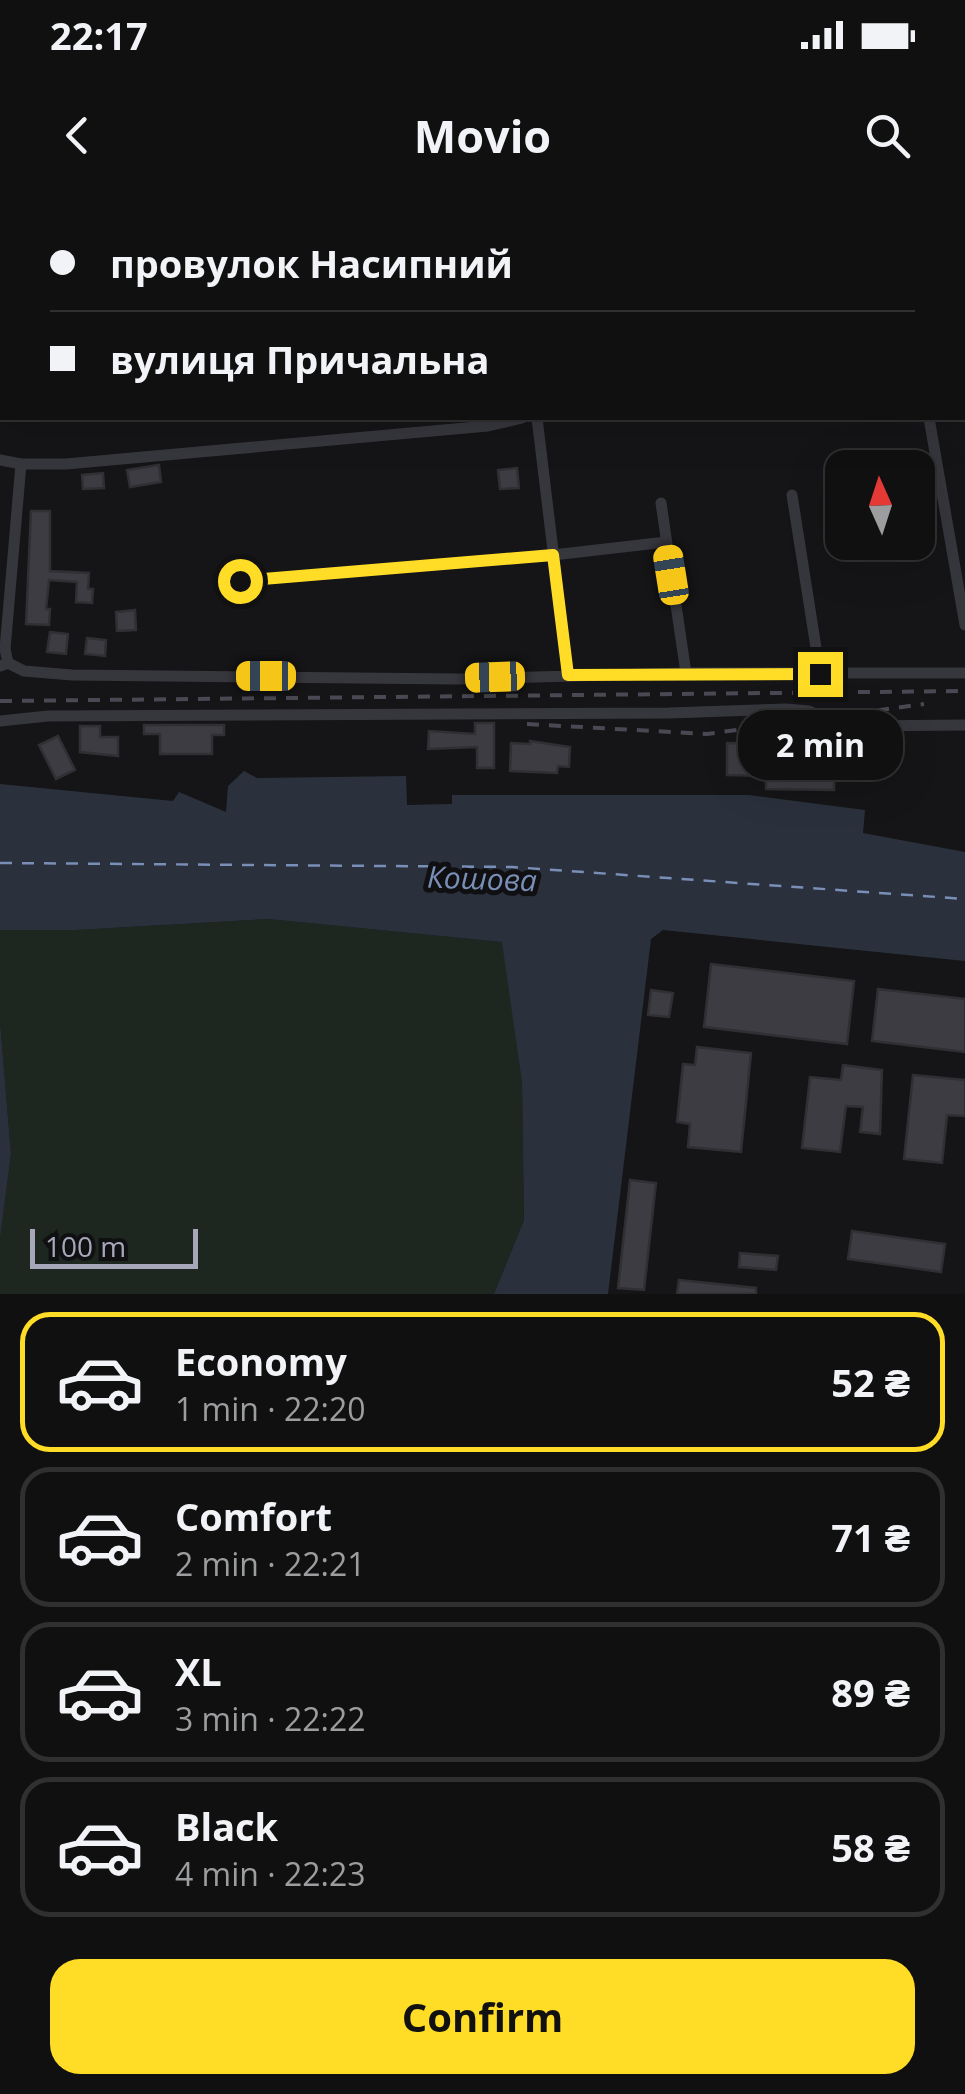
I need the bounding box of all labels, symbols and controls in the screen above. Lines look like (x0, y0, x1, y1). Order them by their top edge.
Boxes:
text: 22:17 (50, 9, 148, 61)
text: Movio (414, 105, 551, 166)
icon: back (50, 108, 105, 163)
icon: search (860, 108, 915, 163)
text: провулок Насипний (110, 237, 513, 289)
text: вулиця Причальна (110, 333, 489, 385)
north arrow (825, 450, 935, 560)
map controls (825, 450, 935, 560)
car (651, 543, 691, 607)
route start (218, 559, 263, 604)
route end (798, 652, 843, 697)
car (236, 661, 296, 691)
car (464, 661, 526, 693)
callout: 2 min (738, 709, 902, 779)
text: 2 min (776, 723, 865, 766)
water label: Кошова (426, 856, 538, 900)
scale bar (30, 1224, 198, 1268)
text: 100 m (45, 1227, 126, 1265)
text: Economy (175, 1335, 347, 1387)
icon: car (55, 1337, 145, 1427)
text: 52 ₴ (831, 1356, 910, 1408)
text: 1 min · 22:20 (175, 1387, 366, 1430)
text: Comfort (175, 1490, 332, 1542)
icon: car (55, 1492, 145, 1582)
text: 71 ₴ (831, 1511, 910, 1563)
text: 2 min · 22:21 (175, 1542, 366, 1585)
text: XL (175, 1645, 222, 1697)
icon: car (55, 1647, 145, 1737)
text: 89 ₴ (831, 1666, 910, 1718)
text: 3 min · 22:22 (175, 1697, 366, 1740)
text: Black (175, 1800, 278, 1852)
icon: car (55, 1802, 145, 1892)
text: 58 ₴ (831, 1821, 910, 1873)
text: 4 min · 22:23 (175, 1852, 366, 1895)
button: Confirm (50, 1959, 915, 2074)

